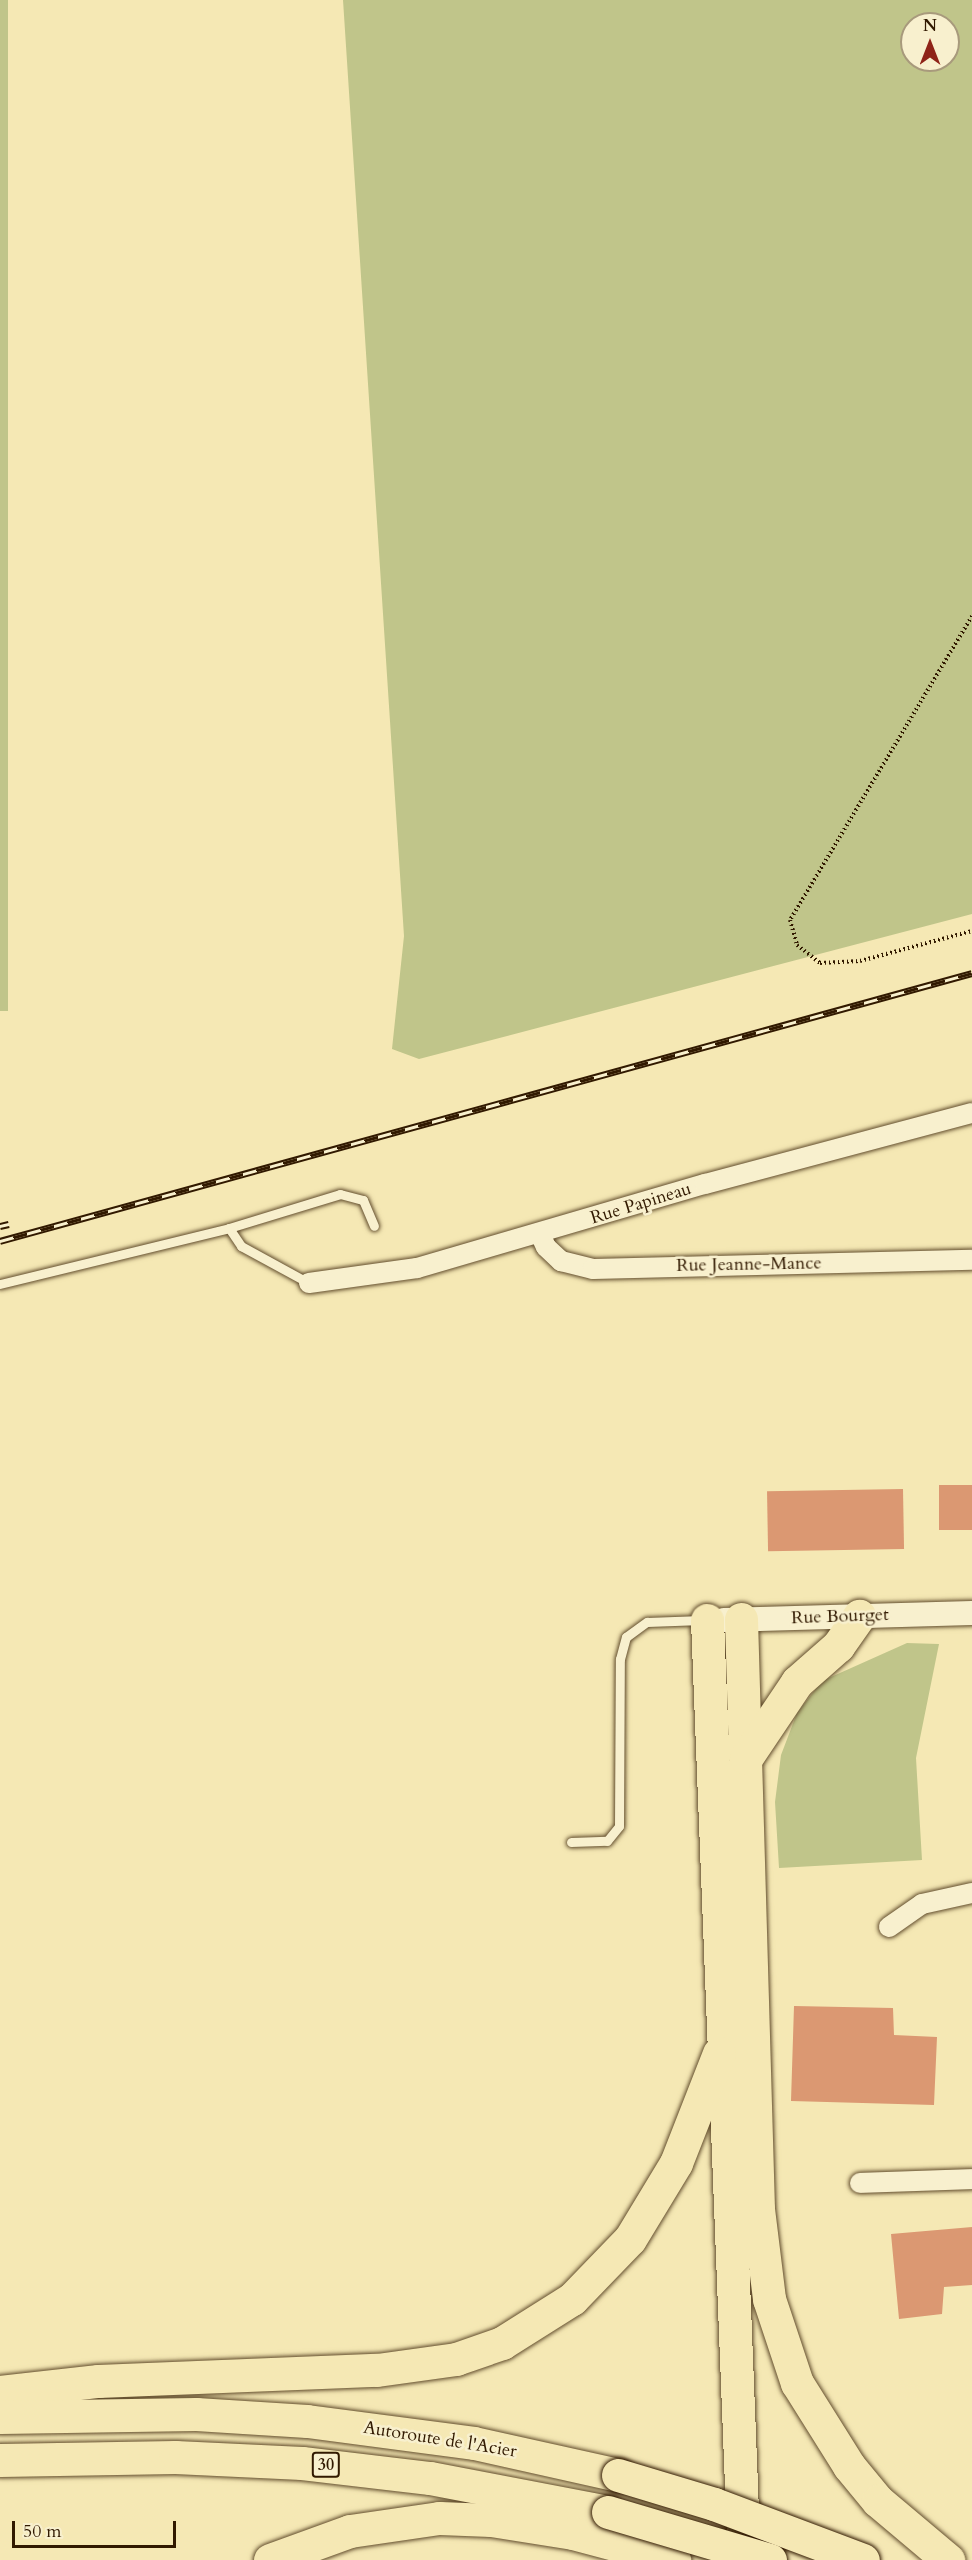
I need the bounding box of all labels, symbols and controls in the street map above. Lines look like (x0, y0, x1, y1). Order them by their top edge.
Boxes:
north arrow (900, 12, 960, 72)
text: N (923, 15, 937, 37)
street label: Rue Papineau (588, 1178, 694, 1230)
street label: Rue Jeanne-Mance (676, 1253, 822, 1277)
street label: Rue Bourget (791, 1605, 889, 1629)
street label: Autoroute de l'Acier (362, 2417, 518, 2463)
road number: 30 (311, 2452, 341, 2478)
scale bar (15, 2509, 178, 2547)
text: 50 m (23, 2519, 62, 2544)

